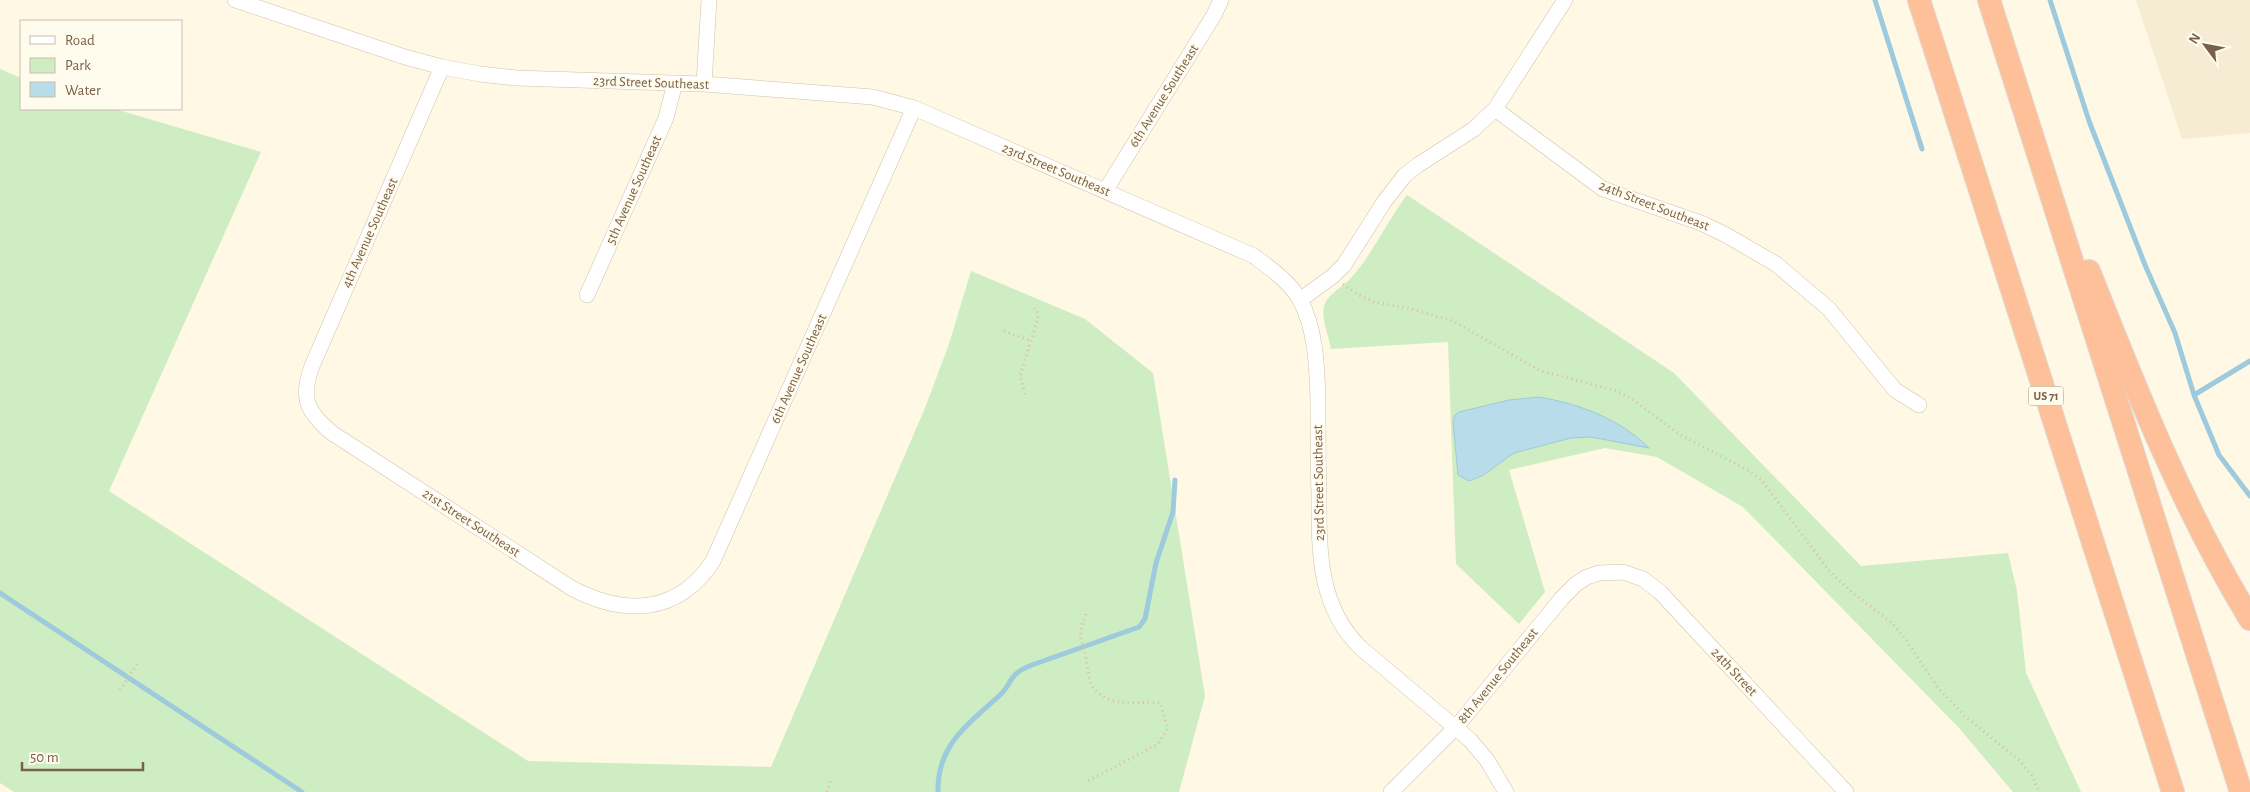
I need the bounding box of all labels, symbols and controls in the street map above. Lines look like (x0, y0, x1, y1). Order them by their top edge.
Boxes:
legend (20, 20, 182, 110)
north arrow (2180, 20, 2230, 70)
text: N (2186, 31, 2203, 46)
text: Road (65, 33, 95, 48)
street label: 6th Avenue Southeast (1127, 42, 1202, 150)
text: Park (65, 58, 91, 73)
street label: 23rd Street Southeast (593, 74, 710, 92)
text: Water (65, 83, 101, 98)
street label: 5th Avenue Southeast (604, 133, 665, 247)
street label: 23rd Street Southeast (1000, 141, 1113, 199)
street label: 4th Avenue Southeast (339, 176, 401, 290)
street label: 24th Street Southeast (1597, 178, 1712, 234)
street label: 6th Avenue Southeast (769, 312, 830, 426)
road number: US 71 (2028, 386, 2064, 406)
street label: 23rd Street Southeast (1311, 424, 1327, 541)
street label: 21st Street Southeast (420, 486, 523, 560)
street label: 8th Avenue Southeast (1455, 625, 1541, 726)
street label: 24th Street (1708, 645, 1760, 699)
scale bar (22, 740, 144, 772)
text: 50 m (30, 750, 59, 765)

